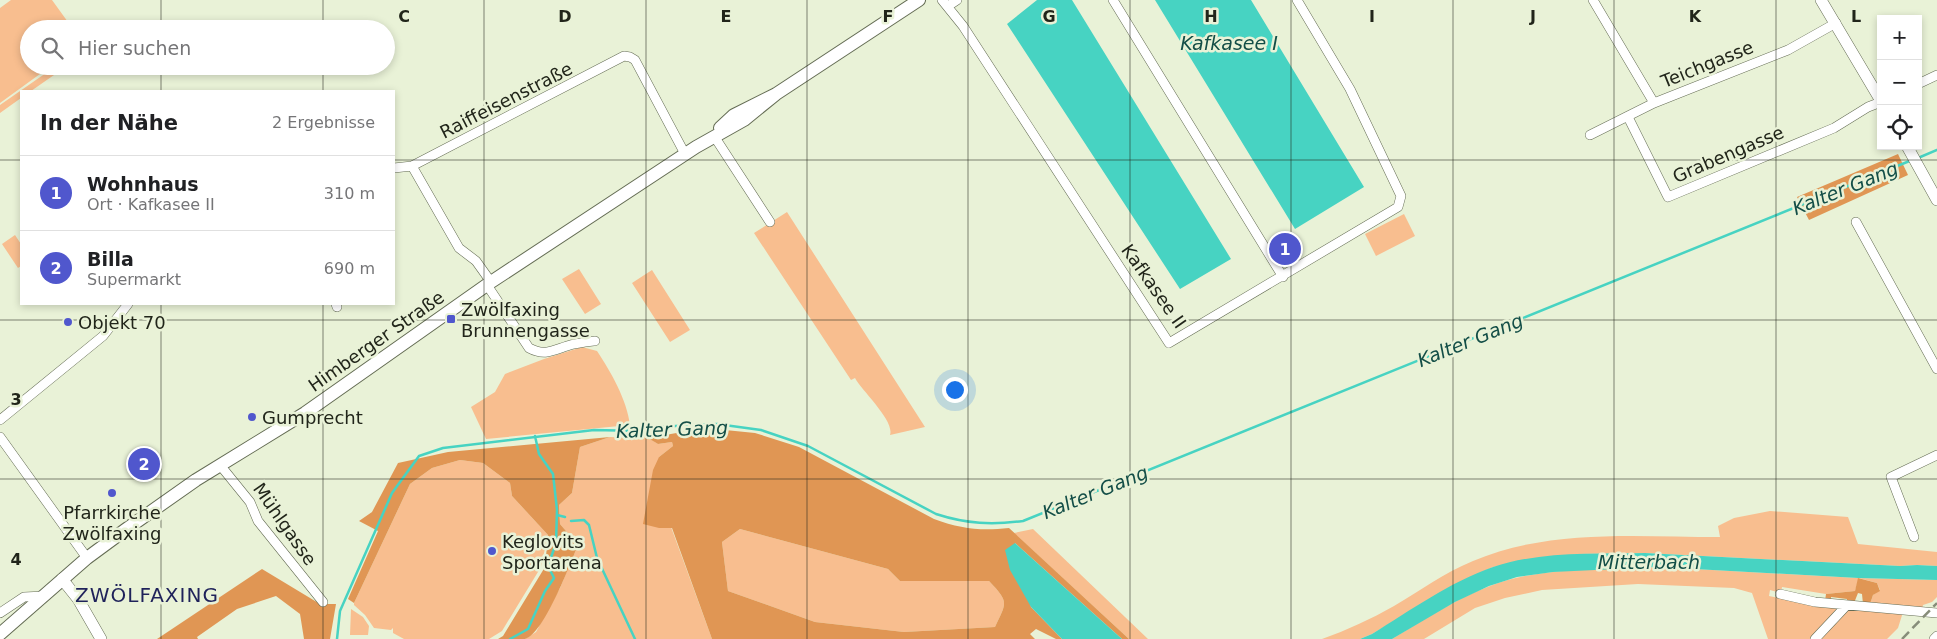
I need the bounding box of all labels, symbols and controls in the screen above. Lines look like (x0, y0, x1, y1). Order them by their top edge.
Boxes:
text: C (398, 7, 410, 26)
text: D (558, 7, 572, 26)
text: E (721, 7, 731, 26)
text: F (883, 7, 893, 26)
text: G (1042, 7, 1056, 26)
text: H (1204, 7, 1218, 26)
text: I (1369, 7, 1375, 26)
text: J (1529, 7, 1536, 26)
text: K (1689, 7, 1702, 26)
text: L (1851, 7, 1861, 26)
map controls (1877, 15, 1922, 150)
button: + (1877, 15, 1922, 60)
search box (20, 20, 395, 75)
water label: Kafkasee I (1180, 32, 1278, 54)
icon: search (38, 34, 66, 62)
street label: Teichgasse (1657, 36, 1756, 92)
text: Hier suchen (78, 37, 191, 59)
street label: Raiffeisenstraße (436, 58, 576, 142)
button: − (1877, 60, 1922, 105)
button: locate (1877, 105, 1922, 150)
text: In der Nähe (40, 111, 178, 135)
text: 2 Ergebnisse (272, 113, 375, 132)
street label: Grabengasse (1669, 121, 1787, 187)
water label: Kalter Gang (1789, 157, 1901, 219)
text: Wohnhaus (87, 173, 199, 195)
text: 1 (50, 184, 62, 203)
text: 310 m (324, 184, 375, 203)
text: Ort · Kafkasee II (87, 195, 215, 214)
pin: 1 (1269, 230, 1301, 268)
street label: Kafkasee II (1117, 240, 1191, 332)
text: Billa (87, 248, 134, 270)
text: 2 (50, 259, 62, 278)
text: 690 m (324, 259, 375, 278)
text: Supermarkt (87, 270, 181, 289)
street label: Himberger Straße (304, 286, 448, 396)
place label: Zwölfaxing Brunnengasse (461, 299, 590, 341)
water label: Kalter Gang (1414, 309, 1526, 371)
place label: Objekt 70 (78, 312, 166, 333)
marker: Zwölfaxing Brunnengasse (445, 313, 457, 325)
marker: Objekt 70 (62, 316, 74, 328)
your location (942, 377, 968, 403)
text: 3 (10, 390, 22, 409)
place label: Gumprecht (262, 407, 363, 428)
marker: Gumprecht (246, 411, 258, 423)
water label: Kalter Gang (616, 416, 728, 442)
pin: 2 (128, 445, 160, 483)
water label: Kalter Gang (1039, 461, 1151, 523)
street label: Mühlgasse (249, 479, 321, 569)
marker: Pfarrkirche Zwölfaxing (106, 487, 118, 499)
place label: Pfarrkirche Zwölfaxing (63, 502, 161, 544)
place label: Keglovits Sportarena (502, 531, 602, 573)
marker: Keglovits Sportarena (486, 545, 498, 557)
text: 4 (10, 550, 22, 569)
water label: Mitterbach (1598, 551, 1700, 573)
district label: ZWÖLFAXING (75, 583, 219, 607)

